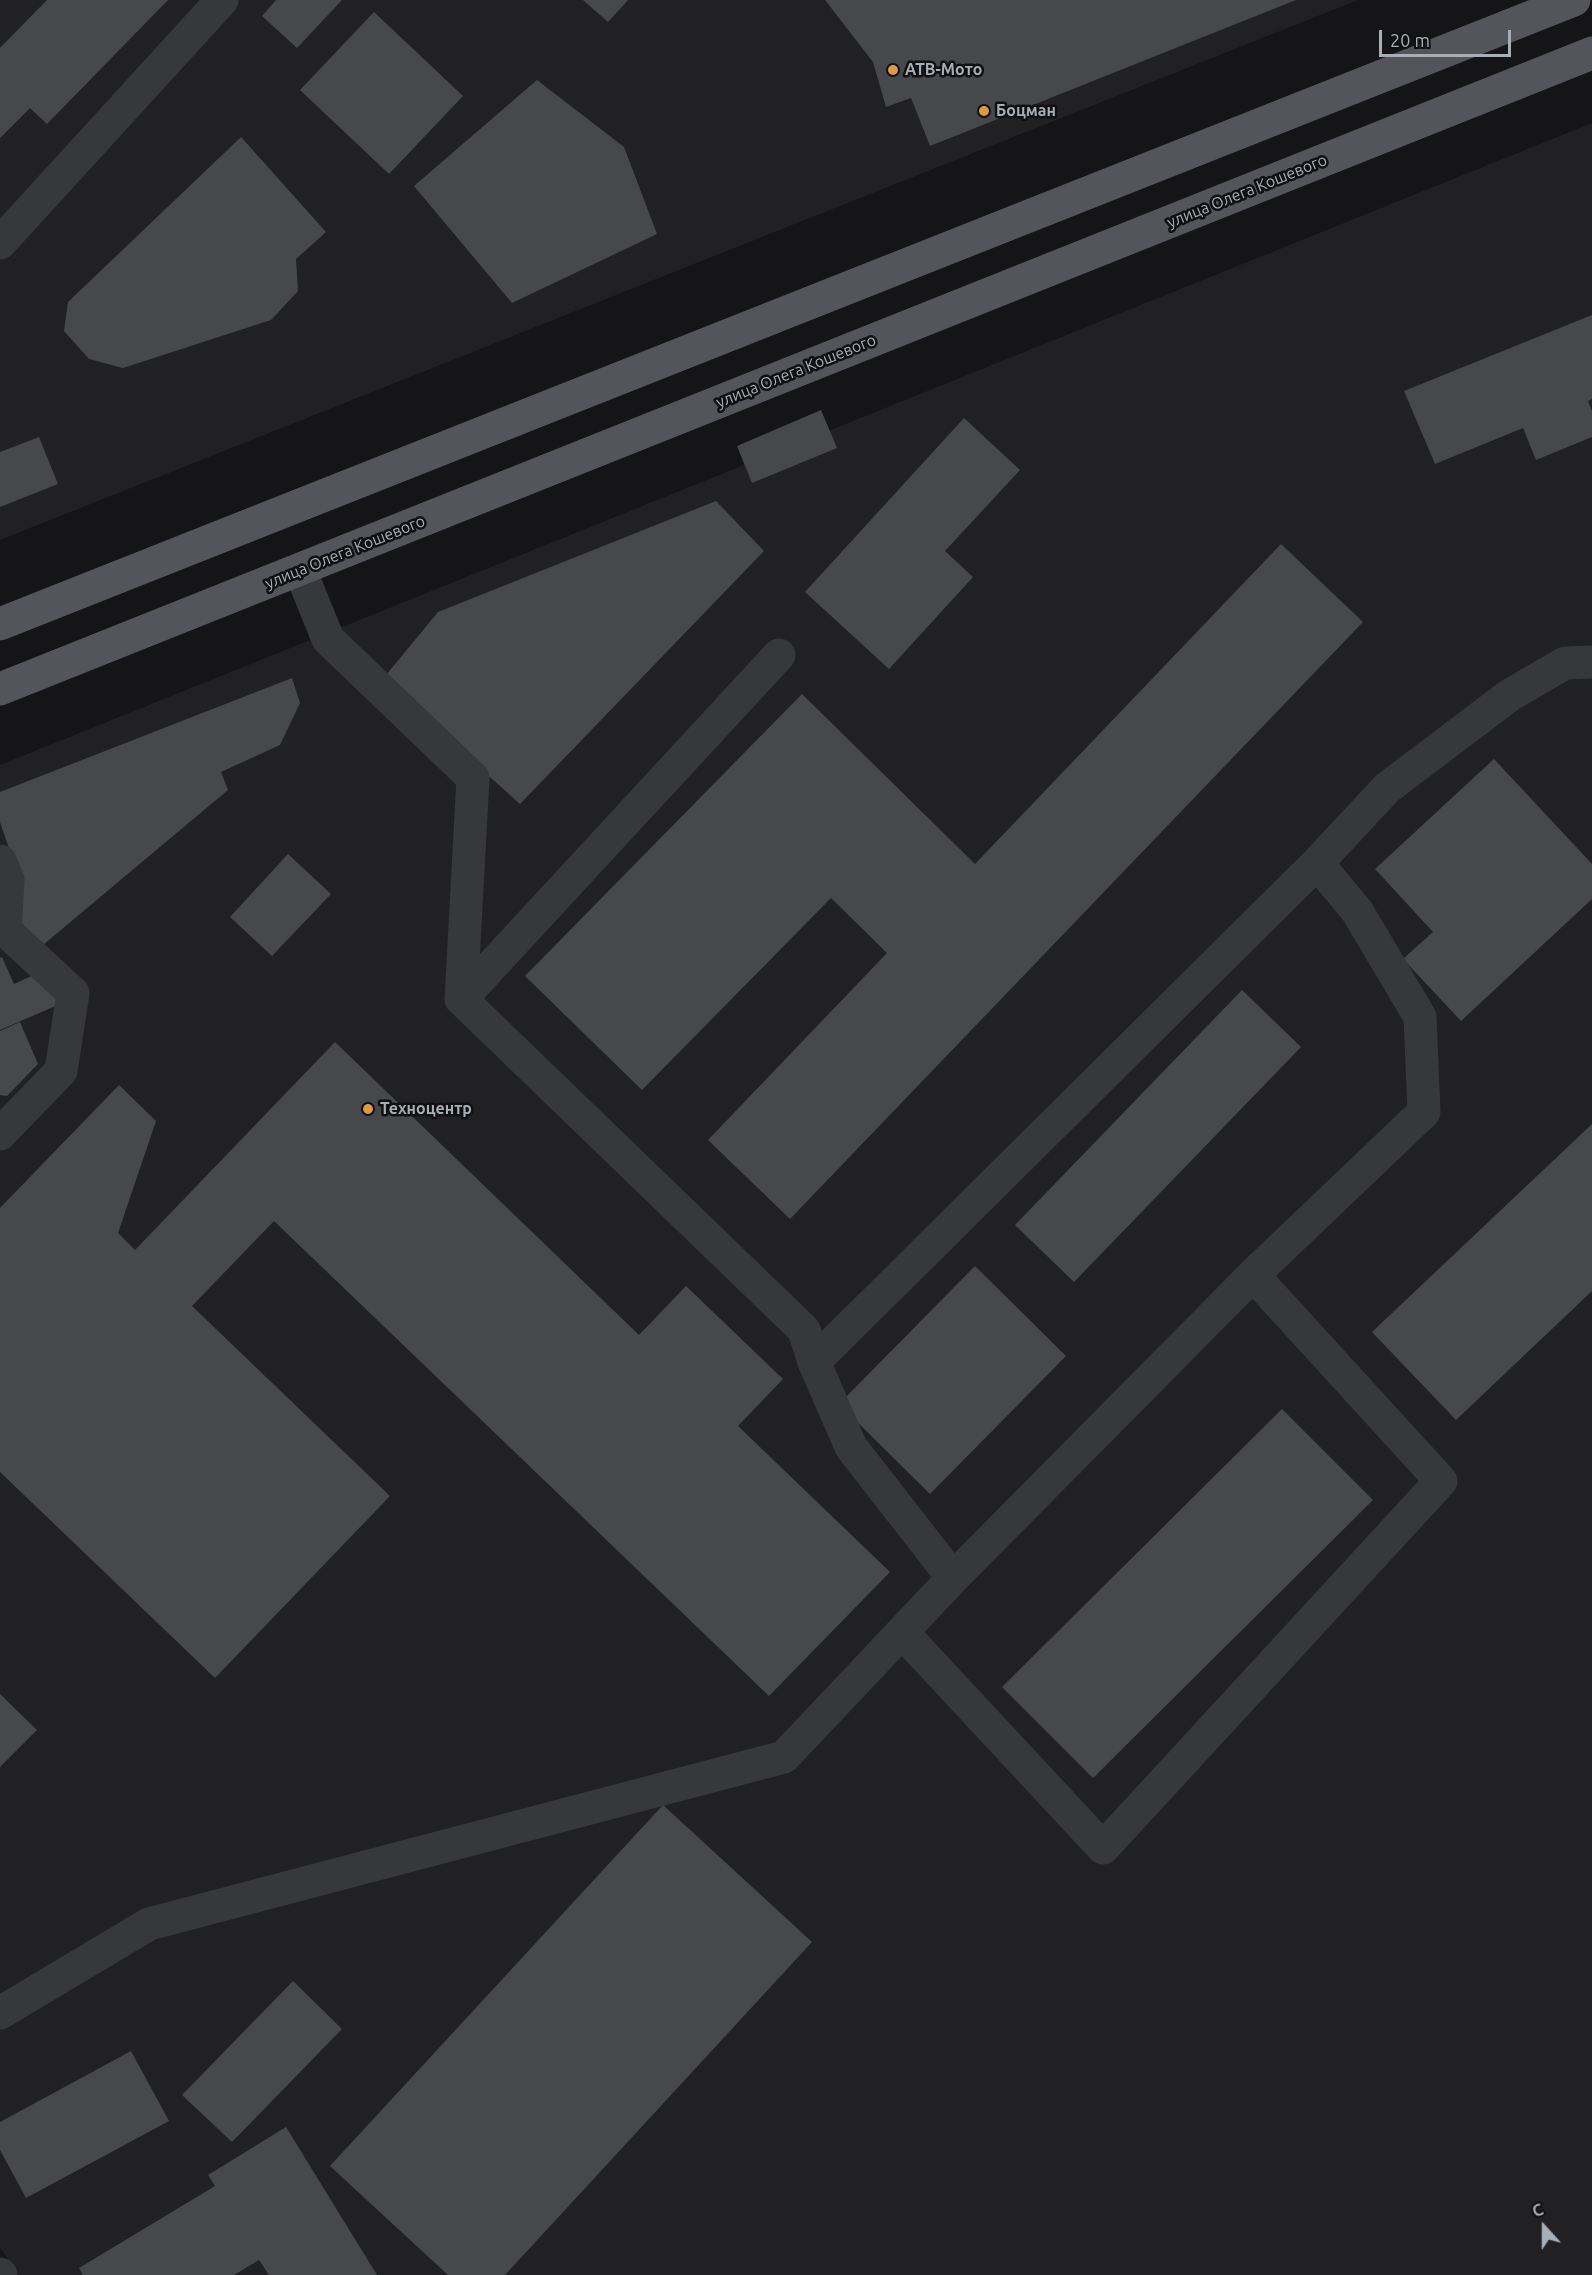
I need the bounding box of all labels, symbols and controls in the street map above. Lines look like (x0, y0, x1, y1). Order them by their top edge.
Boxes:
scale bar (1382, 18, 1514, 56)
text: 20 m (1390, 30, 1430, 50)
place label: АТВ-Мото (905, 60, 982, 80)
marker: АТВ-Мото (886, 63, 900, 77)
place label: Боцман (996, 101, 1056, 121)
marker: Боцман (977, 104, 991, 118)
street label: улица Олега Кошевого (1164, 150, 1330, 232)
street label: улица Олега Кошевого (713, 330, 879, 412)
street label: улица Олега Кошевого (262, 511, 428, 593)
place label: Техноцентр (380, 1099, 472, 1119)
marker: Техноцентр (361, 1102, 375, 1116)
north arrow (1514, 2197, 1574, 2257)
text: С (1530, 2200, 1546, 2220)

